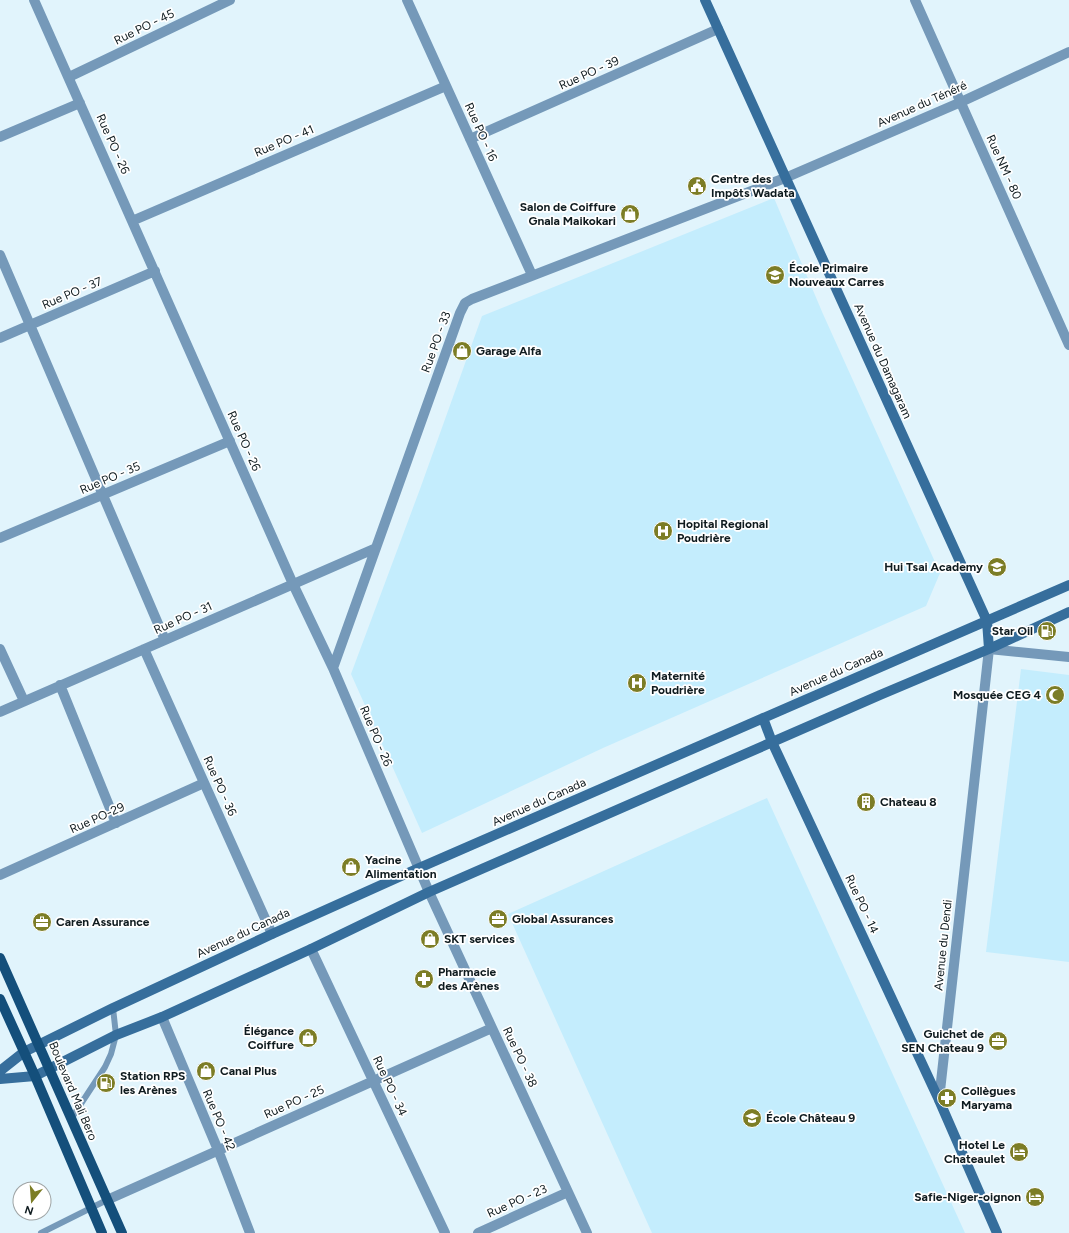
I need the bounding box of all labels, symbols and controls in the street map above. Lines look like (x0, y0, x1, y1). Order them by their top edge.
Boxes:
street label: Rue PO - 45 (112, 6, 176, 48)
street label: Rue PO - 39 (557, 53, 621, 92)
street label: Avenue du Ténéré (875, 78, 969, 130)
street label: Rue PO - 16 (462, 101, 500, 164)
street label: Rue PO - 26 (94, 112, 133, 176)
street label: Rue PO - 41 (252, 122, 316, 160)
street label: Rue NM - 80 (984, 133, 1025, 202)
place label: Centre des Impôts Wadata (711, 172, 795, 200)
public building icon: Centre des Impôts Wadata (686, 175, 708, 197)
place label: Salon de Coiffure Gnala Maikokari (520, 200, 616, 228)
shop icon: Salon de Coiffure Gnala Maikokari (619, 203, 641, 225)
place label: École Primaire Nouveaux Carres (789, 261, 885, 289)
school or university icon: École Primaire Nouveaux Carres (764, 264, 786, 286)
street label: Rue PO - 37 (40, 274, 105, 312)
street label: Avenue du Damagaram (851, 301, 915, 421)
street label: Rue PO - 33 (418, 310, 454, 374)
shop icon: Garage Alfa (451, 340, 473, 362)
place label: Garage Alfa (476, 344, 541, 358)
street label: Rue PO - 26 (225, 409, 264, 473)
street label: Rue PO - 35 (78, 459, 142, 497)
place label: Hopital Regional Poudrière (677, 517, 768, 545)
hospital icon: Hopital Regional Poudrière (652, 520, 674, 542)
school or university icon: Hui Tsai Academy (986, 556, 1008, 578)
place label: Hui Tsai Academy (884, 560, 983, 574)
street label: Rue PO - 31 (152, 599, 214, 637)
fuel station icon: Star Oil (1036, 620, 1058, 642)
place label: Star Oil (992, 624, 1033, 638)
street label: Avenue du Canada (787, 645, 885, 699)
place label: Maternité Poudrière (651, 669, 705, 697)
hospital icon: Maternité Poudrière (626, 672, 648, 694)
mosque icon: Mosquée CEG 4 (1044, 684, 1066, 706)
place label: Mosquée CEG 4 (953, 688, 1041, 702)
street label: Rue PO - 26 (357, 704, 395, 769)
street label: Rue PO - 36 (201, 754, 240, 818)
street label: Avenue du Canada (490, 775, 588, 829)
building icon: Chateau 8 (855, 791, 877, 813)
place label: Chateau 8 (880, 795, 937, 809)
street label: Rue PO-29 (67, 800, 127, 836)
place label: Yacine Alimentation (365, 853, 437, 881)
shop icon: Yacine Alimentation (340, 856, 362, 878)
street label: Rue PO - 14 (842, 872, 882, 936)
street label: Avenue du Dendi (931, 899, 955, 991)
street label: Avenue du Canada (194, 905, 292, 961)
office icon: Global Assurances (487, 908, 509, 930)
office icon: Caren Assurance (31, 911, 53, 933)
place label: Global Assurances (512, 912, 614, 926)
place label: Caren Assurance (56, 915, 150, 929)
shop icon: SKT services (419, 928, 441, 950)
place label: SKT services (444, 932, 515, 946)
place label: Pharmacie des Arènes (438, 965, 500, 993)
pharmacy icon: Pharmacie des Arènes (413, 968, 435, 990)
place label: Élégance Coiffure (244, 1024, 294, 1052)
street label: Rue PO - 38 (500, 1025, 540, 1089)
shop icon: Élégance Coiffure (297, 1027, 319, 1049)
place label: Guichet de SEN Chateau 9 (901, 1027, 984, 1055)
office icon: Guichet de SEN Chateau 9 (987, 1030, 1009, 1052)
street label: Boulevard Mali Bero (46, 1040, 100, 1142)
street label: Rue PO - 34 (370, 1054, 410, 1119)
shop icon: Canal Plus (195, 1060, 217, 1082)
place label: Canal Plus (220, 1064, 277, 1078)
place label: Station RPS les Arènes (120, 1069, 185, 1097)
fuel station icon: Station RPS les Arènes (95, 1072, 117, 1094)
street label: Rue PO - 25 (262, 1082, 326, 1122)
place label: Collègues Maryama (961, 1084, 1016, 1112)
street label: Rue PO - 42 (200, 1087, 238, 1153)
pharmacy icon: Collègues Maryama (936, 1087, 958, 1109)
school or university icon: École Château 9 (741, 1107, 763, 1129)
place label: École Château 9 (766, 1111, 855, 1125)
place label: Hotel Le Chateaulet (944, 1138, 1005, 1166)
hotel icon: Hotel Le Chateaulet (1008, 1141, 1030, 1163)
north arrow (12, 1181, 52, 1221)
street label: Rue PO - 23 (485, 1182, 549, 1220)
hotel icon: Safie-Niger-oignon (1024, 1186, 1046, 1208)
place label: Safie-Niger-oignon (914, 1190, 1021, 1204)
text: N (23, 1203, 35, 1218)

